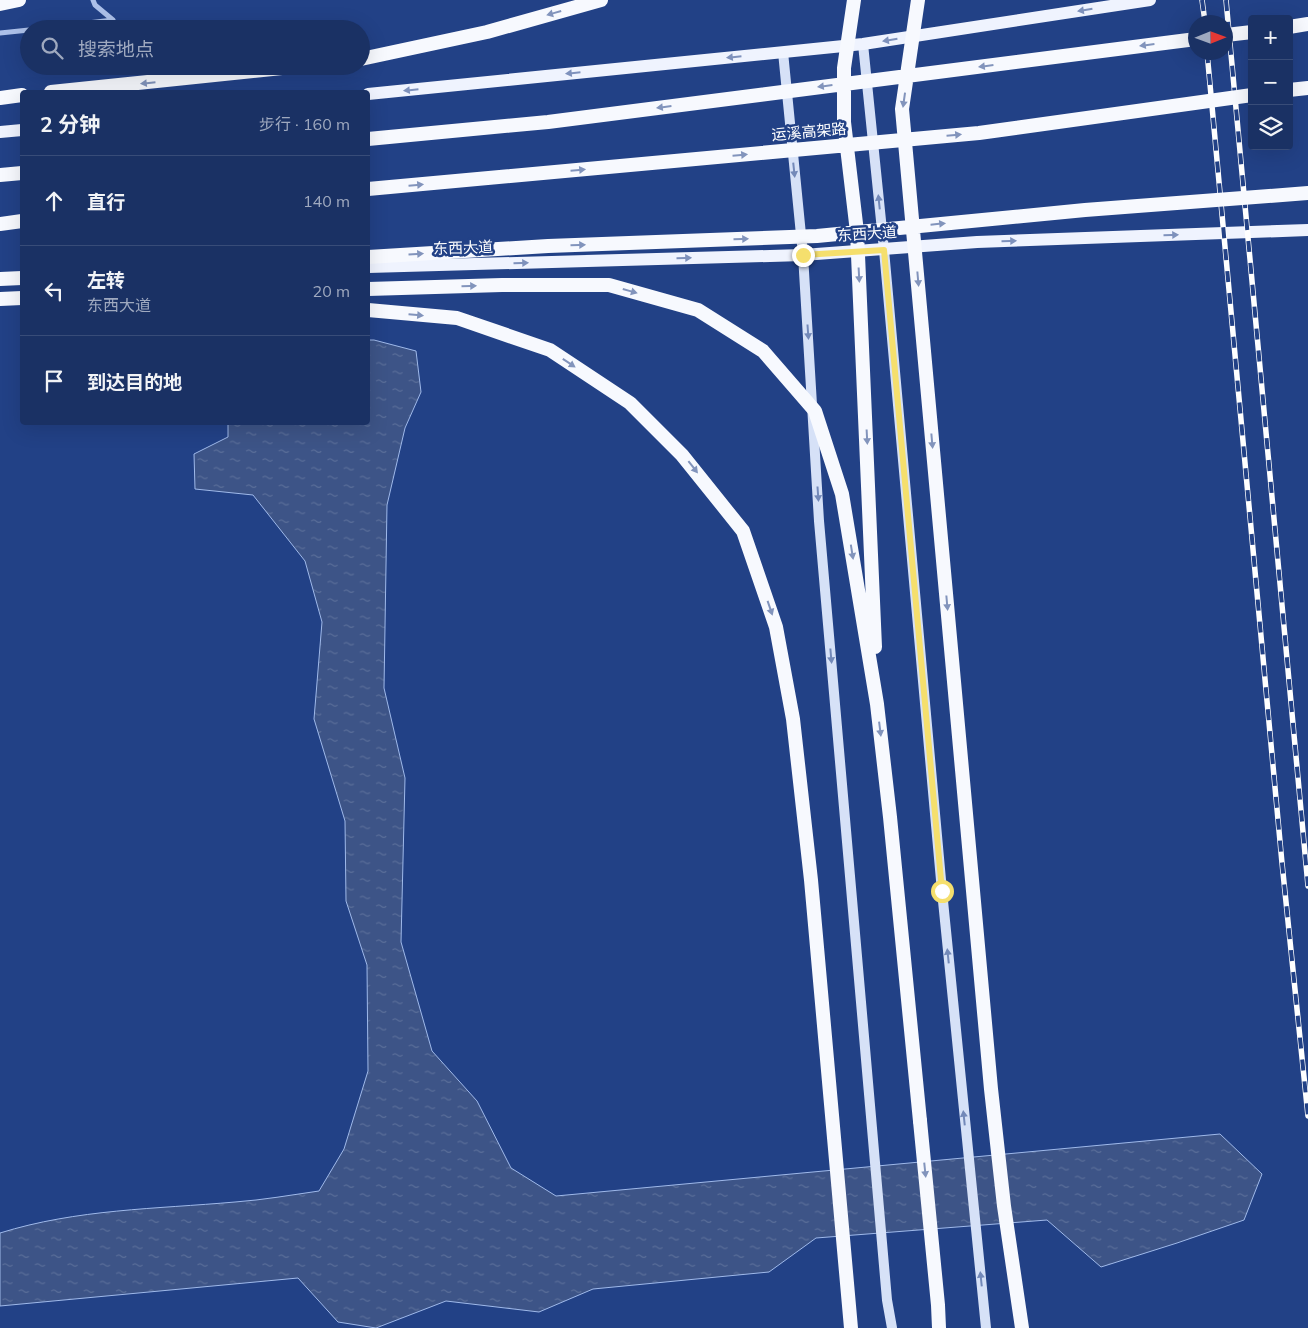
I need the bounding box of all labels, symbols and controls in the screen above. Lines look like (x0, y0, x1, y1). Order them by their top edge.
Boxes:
one-way arrow (1076, 6, 1092, 14)
one-way arrow (546, 10, 561, 18)
north arrow (1188, 15, 1233, 60)
map controls (1248, 15, 1293, 150)
button: + (1248, 15, 1293, 60)
search box (20, 20, 370, 75)
icon: search (38, 34, 66, 62)
one-way arrow (881, 36, 897, 44)
text: 搜索地点 (78, 37, 154, 61)
one-way arrow (1139, 41, 1155, 49)
one-way arrow (726, 53, 742, 61)
button: − (1248, 60, 1293, 105)
one-way arrow (978, 62, 994, 70)
one-way arrow (564, 70, 580, 78)
one-way arrow (140, 79, 156, 87)
one-way arrow (816, 82, 832, 90)
one-way arrow (403, 86, 419, 94)
one-way arrow (899, 93, 907, 109)
one-way arrow (655, 103, 671, 111)
button: layers (1248, 105, 1293, 150)
text: 2 分钟 (40, 111, 100, 137)
text: 步行 · 160 m (259, 114, 350, 134)
street label: 运溪高架路 (771, 119, 847, 144)
one-way arrow (946, 131, 962, 139)
one-way arrow (732, 151, 748, 159)
one-way arrow (791, 162, 799, 178)
one-way arrow (570, 166, 586, 174)
one-way arrow (408, 181, 424, 189)
icon: ahead (40, 187, 68, 215)
text: 直行 (87, 190, 125, 214)
text: 140 m (303, 191, 350, 211)
one-way arrow (875, 194, 883, 210)
one-way arrow (930, 220, 946, 228)
street label: 东西大道 (836, 222, 898, 245)
one-way arrow (1163, 231, 1179, 239)
one-way arrow (733, 235, 749, 243)
street label: 东西大道 (433, 237, 493, 258)
one-way arrow (1001, 237, 1017, 245)
one-way arrow (571, 240, 587, 248)
route end (792, 244, 815, 267)
one-way arrow (408, 249, 424, 257)
one-way arrow (676, 254, 692, 262)
one-way arrow (513, 259, 529, 267)
one-way arrow (856, 267, 864, 283)
text: 左转 (87, 268, 125, 292)
one-way arrow (914, 272, 922, 288)
icon: left (40, 277, 68, 305)
text: 20 m (313, 281, 350, 301)
one-way arrow (461, 282, 477, 290)
one-way arrow (623, 287, 638, 295)
text: 东西大道 (87, 295, 151, 315)
one-way arrow (408, 311, 424, 319)
one-way arrow (804, 324, 812, 340)
one-way arrow (563, 358, 576, 368)
icon: arrive (40, 367, 68, 395)
text: 到达目的地 (87, 370, 182, 394)
one-way arrow (863, 429, 871, 445)
one-way arrow (929, 434, 937, 450)
one-way arrow (687, 460, 698, 473)
one-way arrow (814, 487, 822, 503)
one-way arrow (848, 544, 856, 560)
one-way arrow (943, 595, 951, 611)
one-way arrow (766, 600, 774, 615)
one-way arrow (827, 649, 835, 665)
one-way arrow (876, 722, 884, 738)
route start (931, 880, 954, 903)
one-way arrow (944, 948, 952, 964)
one-way arrow (960, 1110, 968, 1126)
one-way arrow (921, 1162, 929, 1178)
one-way arrow (977, 1271, 985, 1287)

